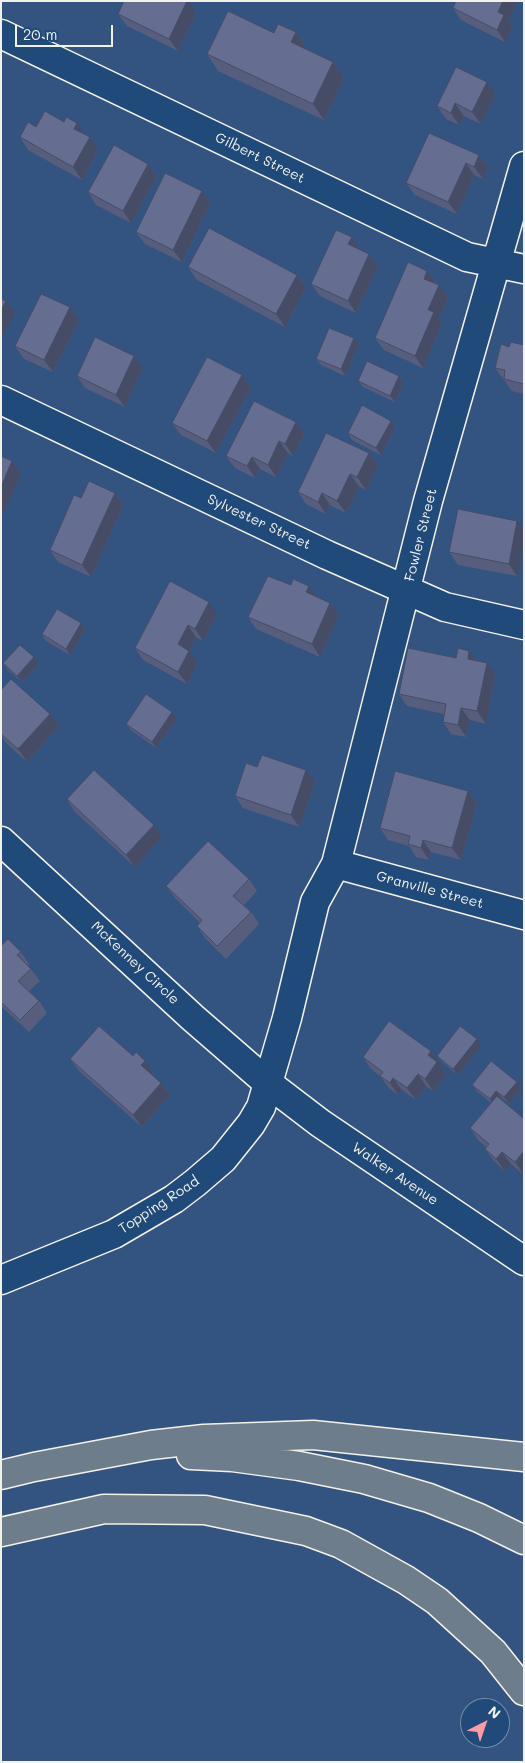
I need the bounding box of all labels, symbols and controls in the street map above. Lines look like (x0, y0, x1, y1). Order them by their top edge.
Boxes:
scale bar (18, 15, 115, 47)
text: 20 m (23, 24, 57, 44)
street label: Gilbert Street (212, 129, 308, 187)
street label: Fowler Street (401, 487, 441, 583)
street label: Sylvester Street (204, 491, 314, 553)
street label: Granville Street (375, 868, 485, 912)
street label: McKenney Circle (87, 918, 183, 1008)
street label: Walker Avenue (349, 1139, 441, 1209)
street label: Topping Road (115, 1173, 203, 1237)
north arrow (460, 1698, 510, 1748)
text: N (484, 1701, 505, 1723)

